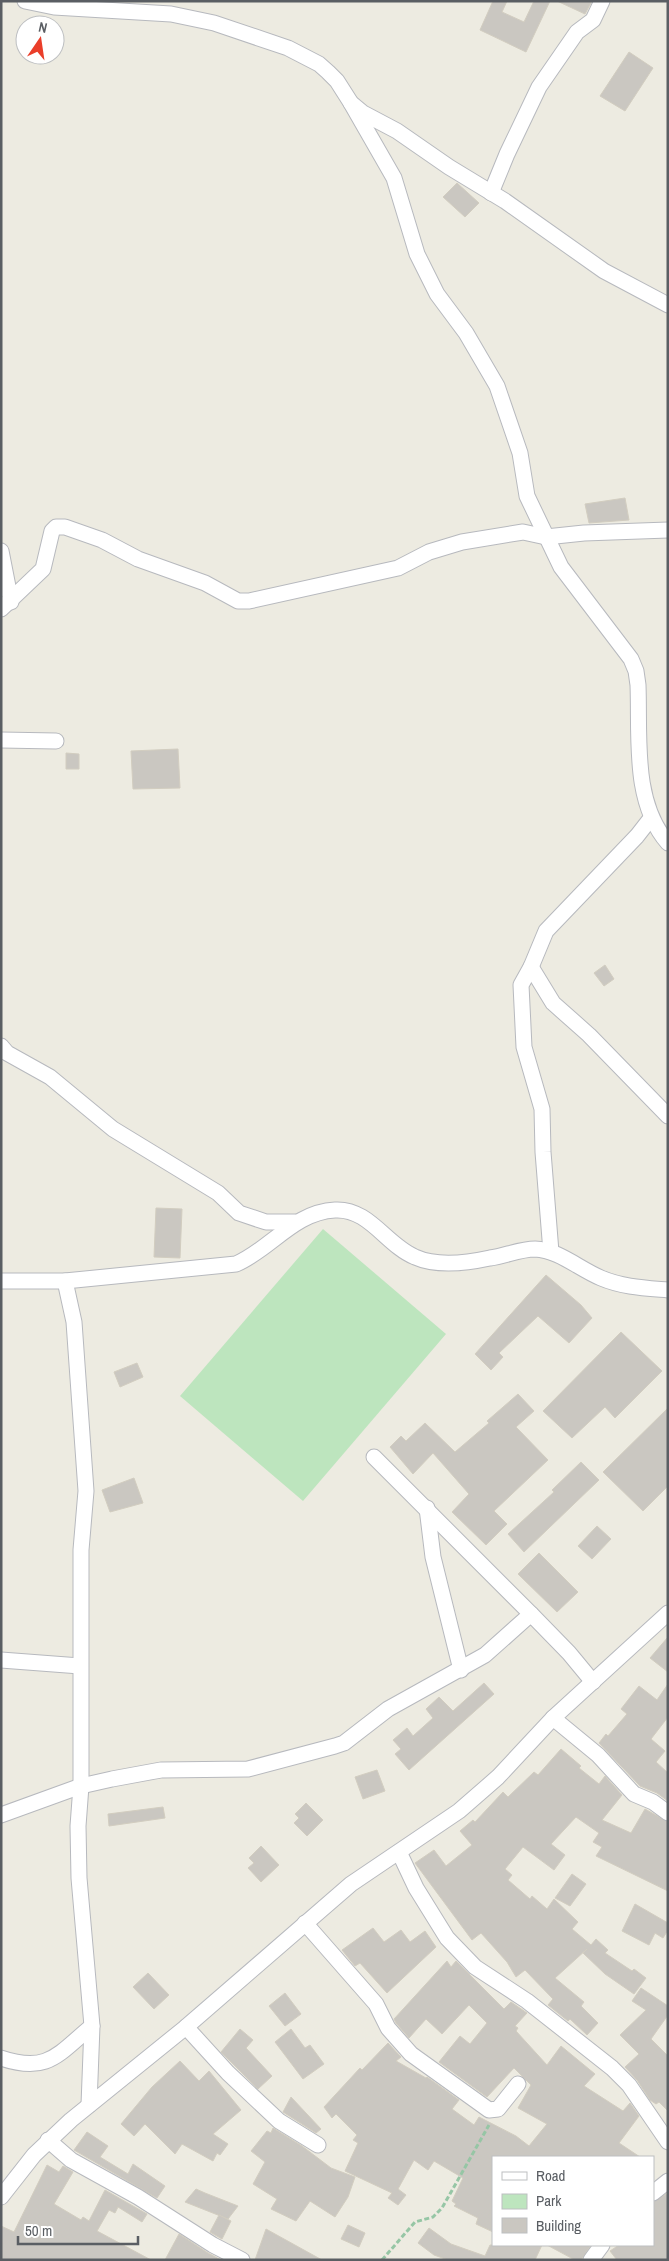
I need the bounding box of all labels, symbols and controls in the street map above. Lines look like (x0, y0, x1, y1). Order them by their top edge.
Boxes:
north arrow (15, 15, 65, 65)
text: N (37, 18, 49, 37)
legend (492, 2156, 654, 2246)
text: Road (536, 2165, 565, 2186)
text: Park (536, 2190, 562, 2211)
scale bar (18, 2214, 138, 2246)
text: Building (536, 2215, 581, 2236)
text: 50 m (25, 2220, 52, 2241)

